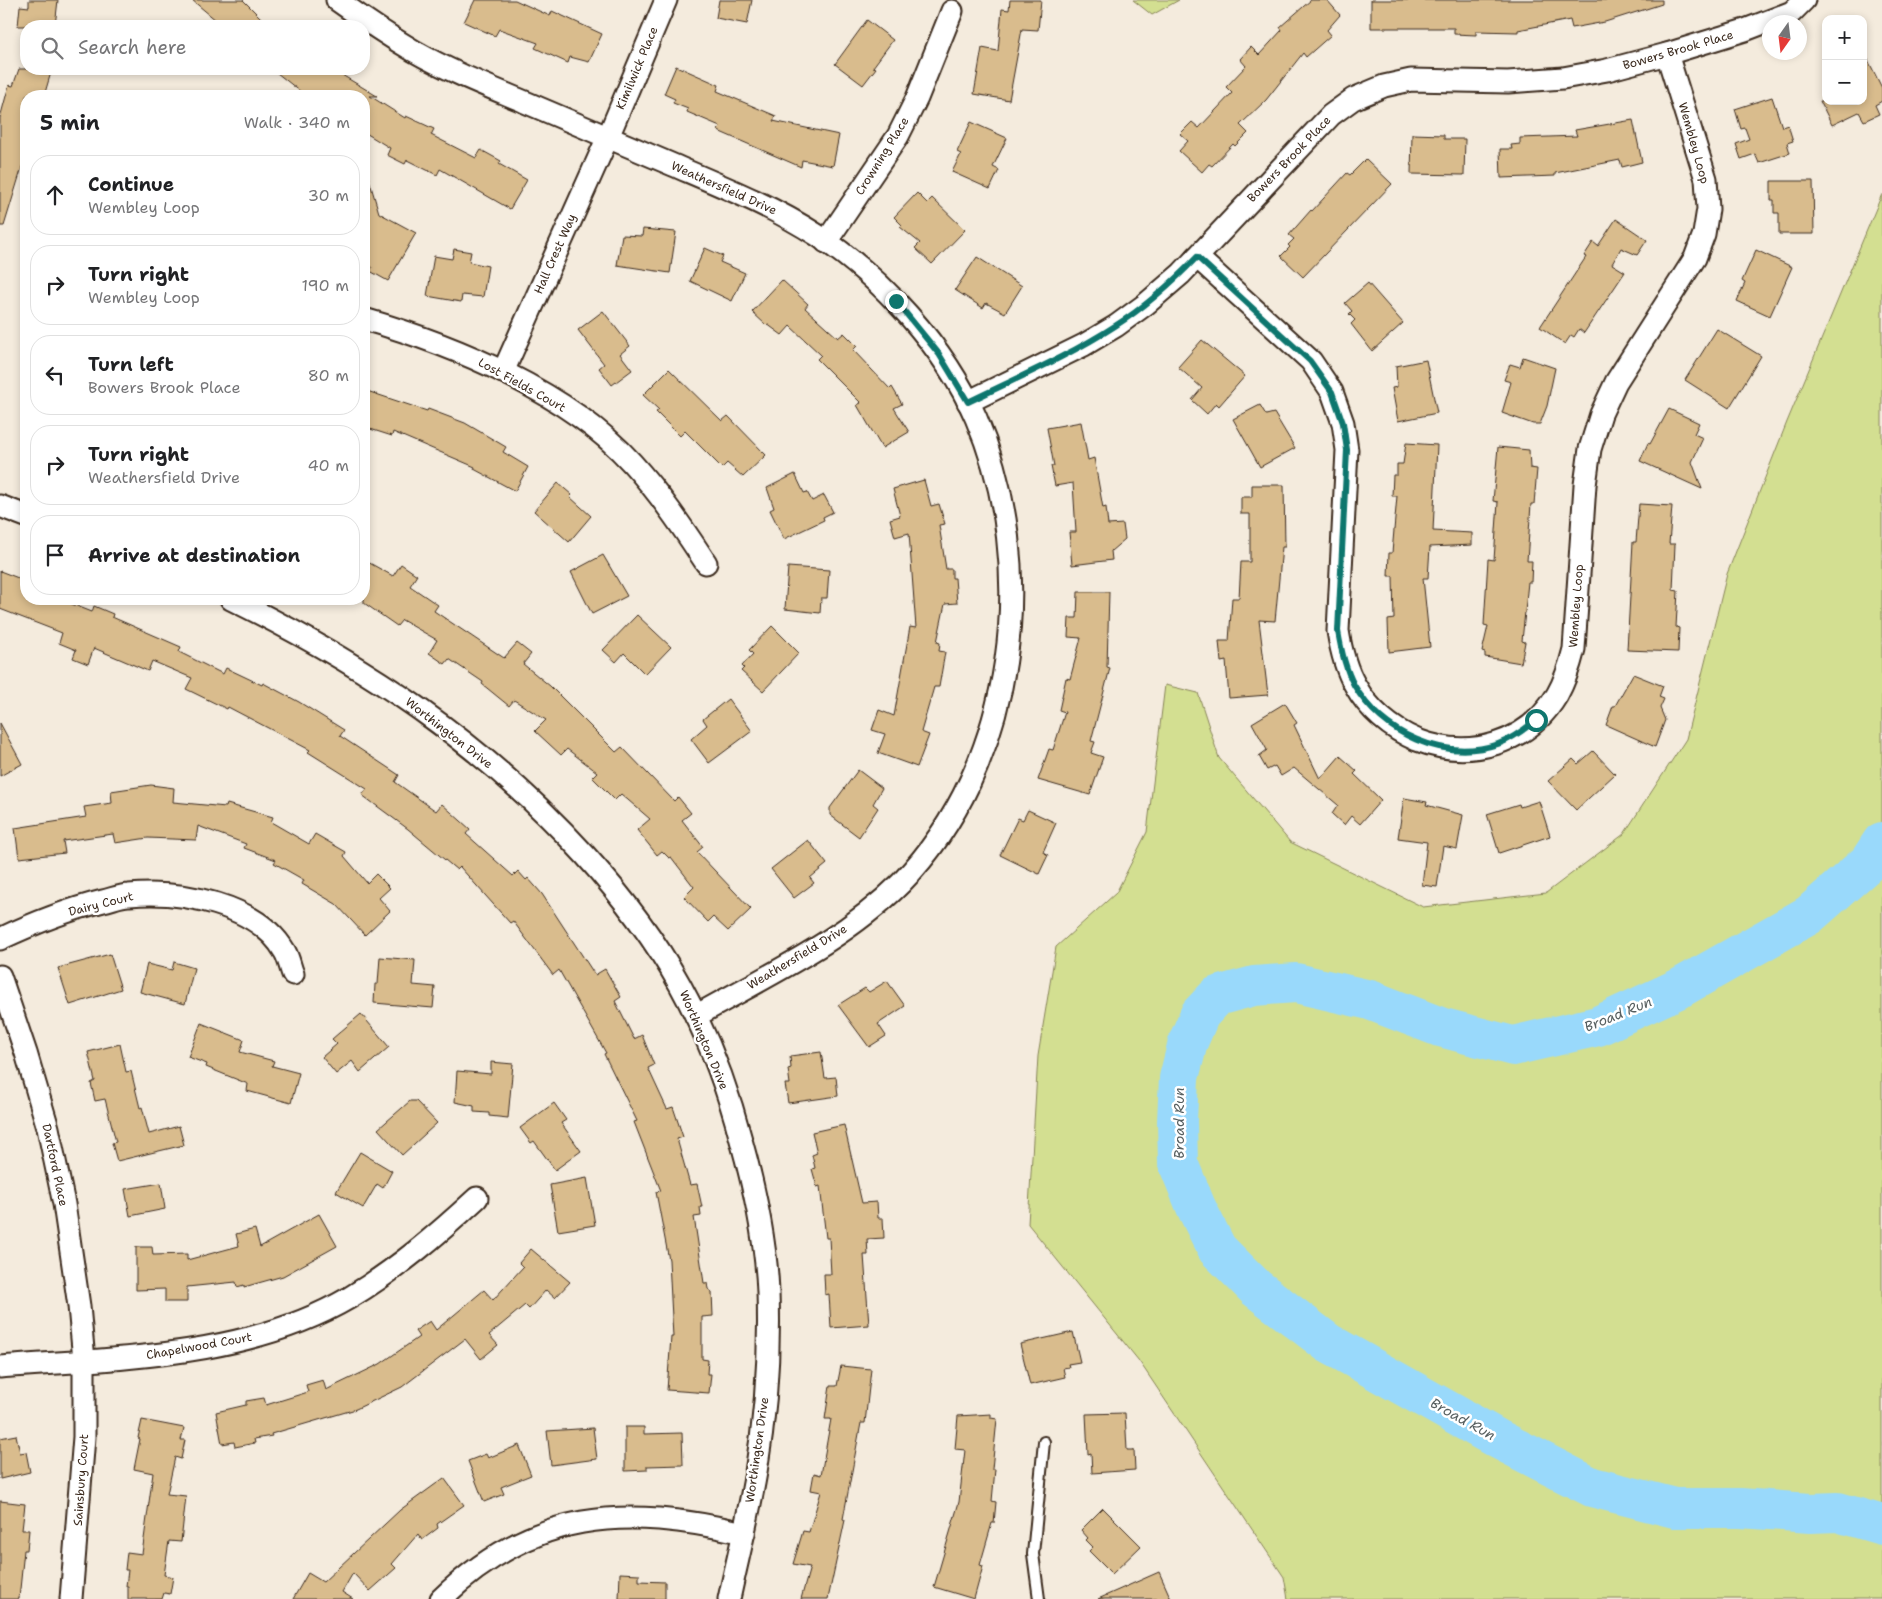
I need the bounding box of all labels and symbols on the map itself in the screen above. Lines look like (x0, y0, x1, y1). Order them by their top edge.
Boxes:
north arrow (1762, 15, 1807, 60)
street label: Kimilwick Place (612, 24, 662, 112)
street label: Bowers Brook Place (1621, 26, 1735, 73)
street label: Wembley Loop (1675, 100, 1713, 186)
street label: Bowers Brook Place (1244, 112, 1335, 206)
street label: Crowning Place (852, 114, 913, 198)
street label: Weathersfield Drive (669, 158, 780, 219)
street label: Hall Crest Way (530, 211, 580, 297)
route end (885, 290, 908, 313)
street label: Lost Fields Court (475, 354, 569, 416)
street label: Wembley Loop (1565, 563, 1587, 648)
street label: Worthington Drive (402, 694, 496, 772)
route start (1525, 709, 1548, 732)
street label: Dairy Court (67, 888, 135, 920)
street label: Weathersfield Drive (744, 921, 850, 993)
street label: Worthington Drive (676, 988, 732, 1092)
water label: Broad Run (1582, 992, 1654, 1036)
water label: Broad Run (1170, 1087, 1188, 1159)
street label: Dartford Place (38, 1122, 72, 1208)
street label: Chapelwood Court (145, 1329, 253, 1363)
water label: Broad Run (1427, 1394, 1499, 1444)
street label: Worthington Drive (742, 1396, 772, 1504)
street label: Sainsbury Court (70, 1433, 92, 1527)

